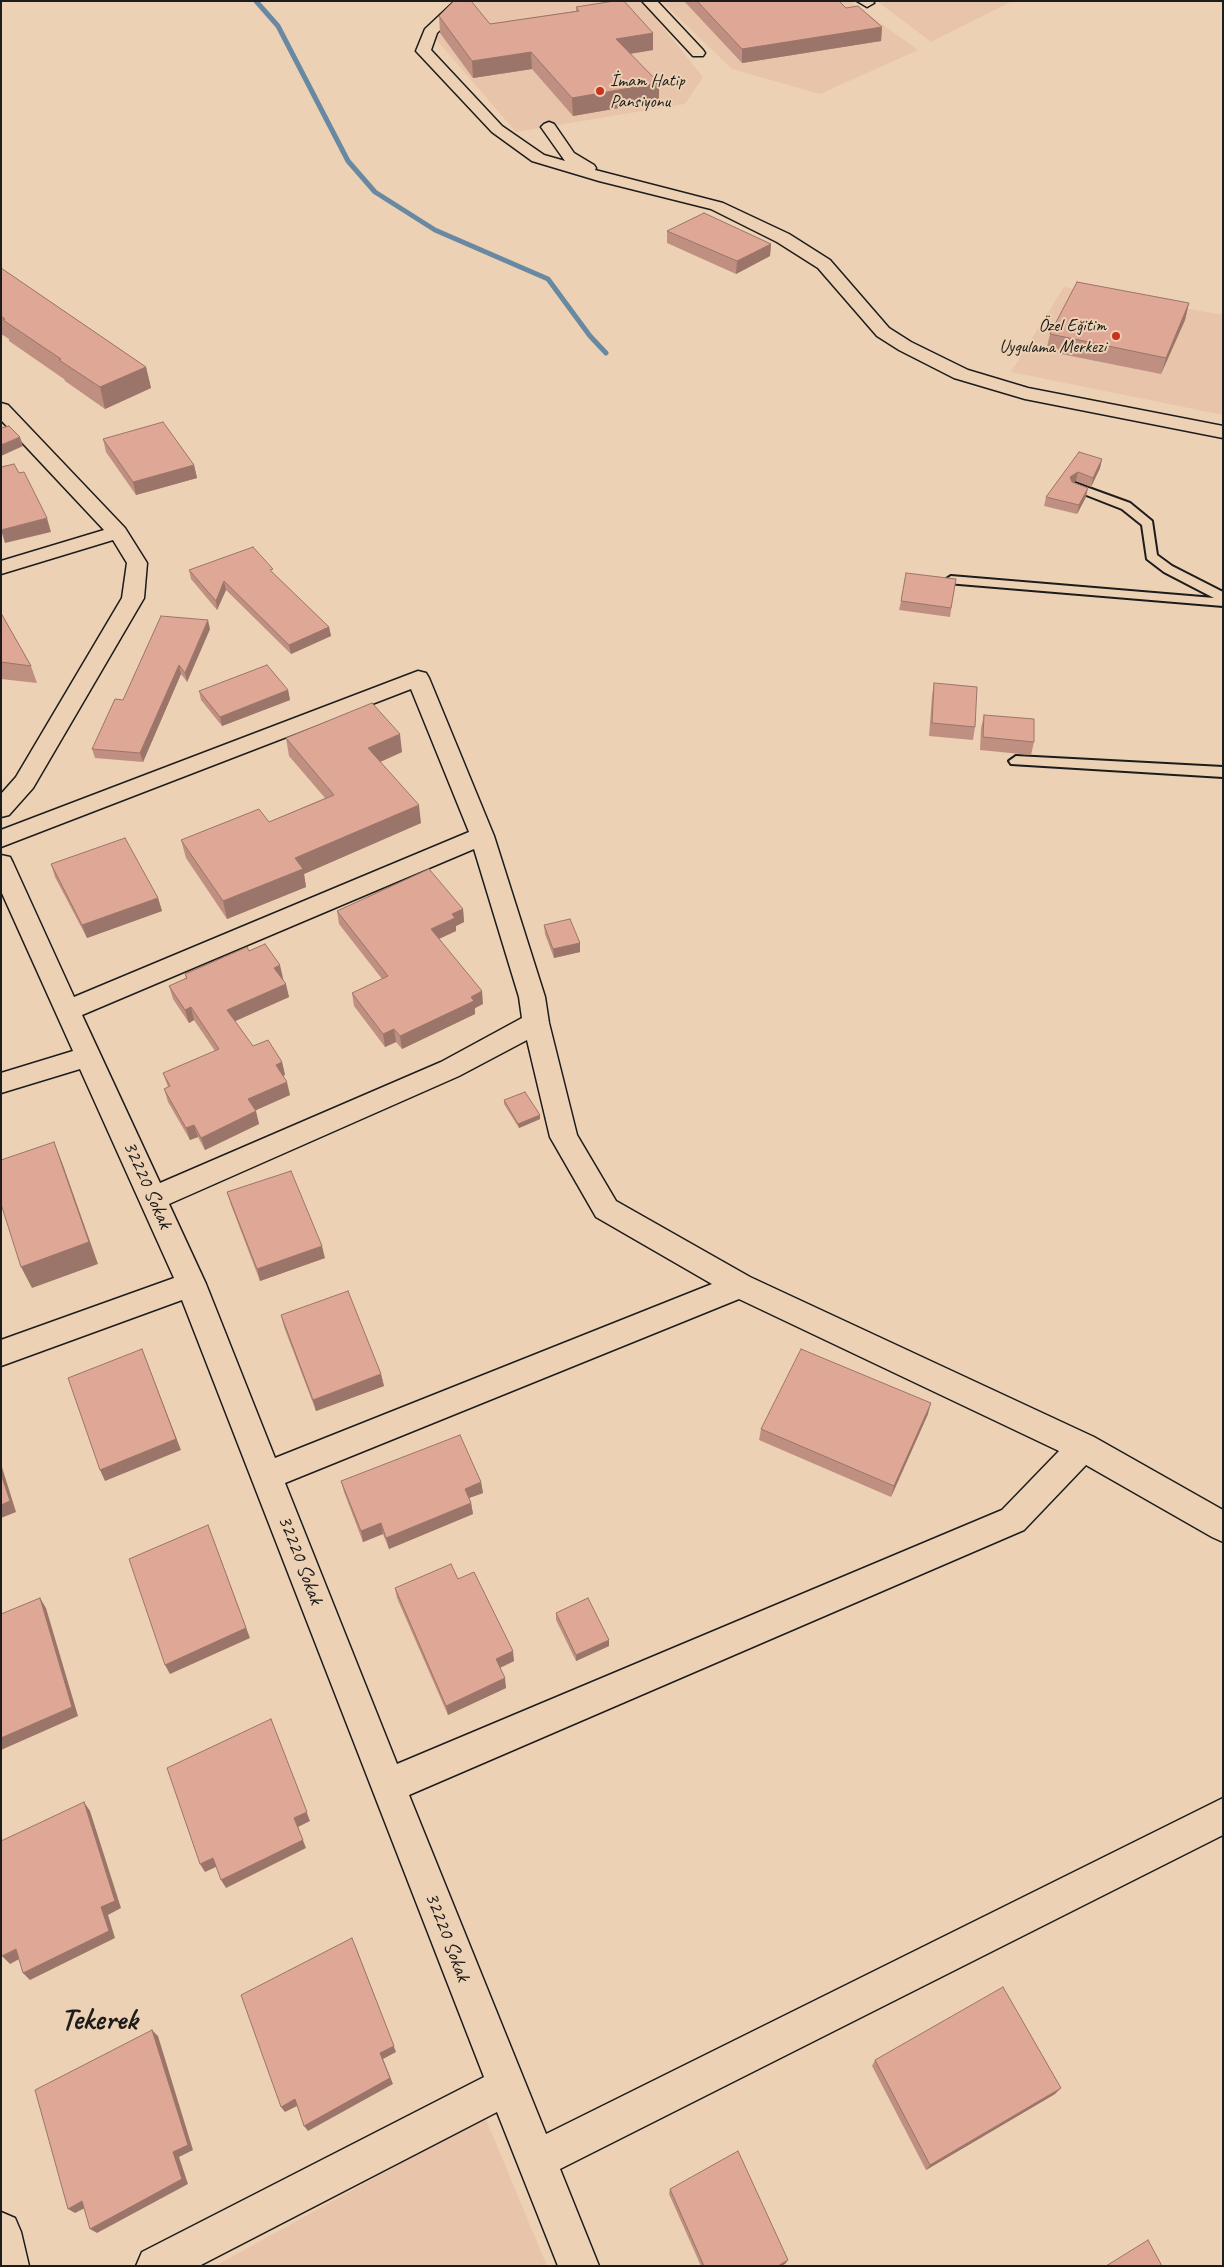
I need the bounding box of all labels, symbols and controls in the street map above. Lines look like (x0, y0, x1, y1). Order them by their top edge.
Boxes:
place label: İmam Hatip Pansiyonu (610, 70, 685, 112)
marker: İmam Hatip Pansiyonu (594, 85, 606, 97)
place label: Özel Eğitim Uygulama Merkezi (999, 315, 1106, 358)
marker: Özel Eğitim Uygulama Merkezi (1110, 330, 1122, 342)
street label: 32220 Sokak (116, 1137, 178, 1233)
street label: 32220 Sokak (271, 1512, 329, 1608)
street label: 32220 Sokak (418, 1889, 476, 1985)
district label: Tekerek (61, 2002, 137, 2040)

